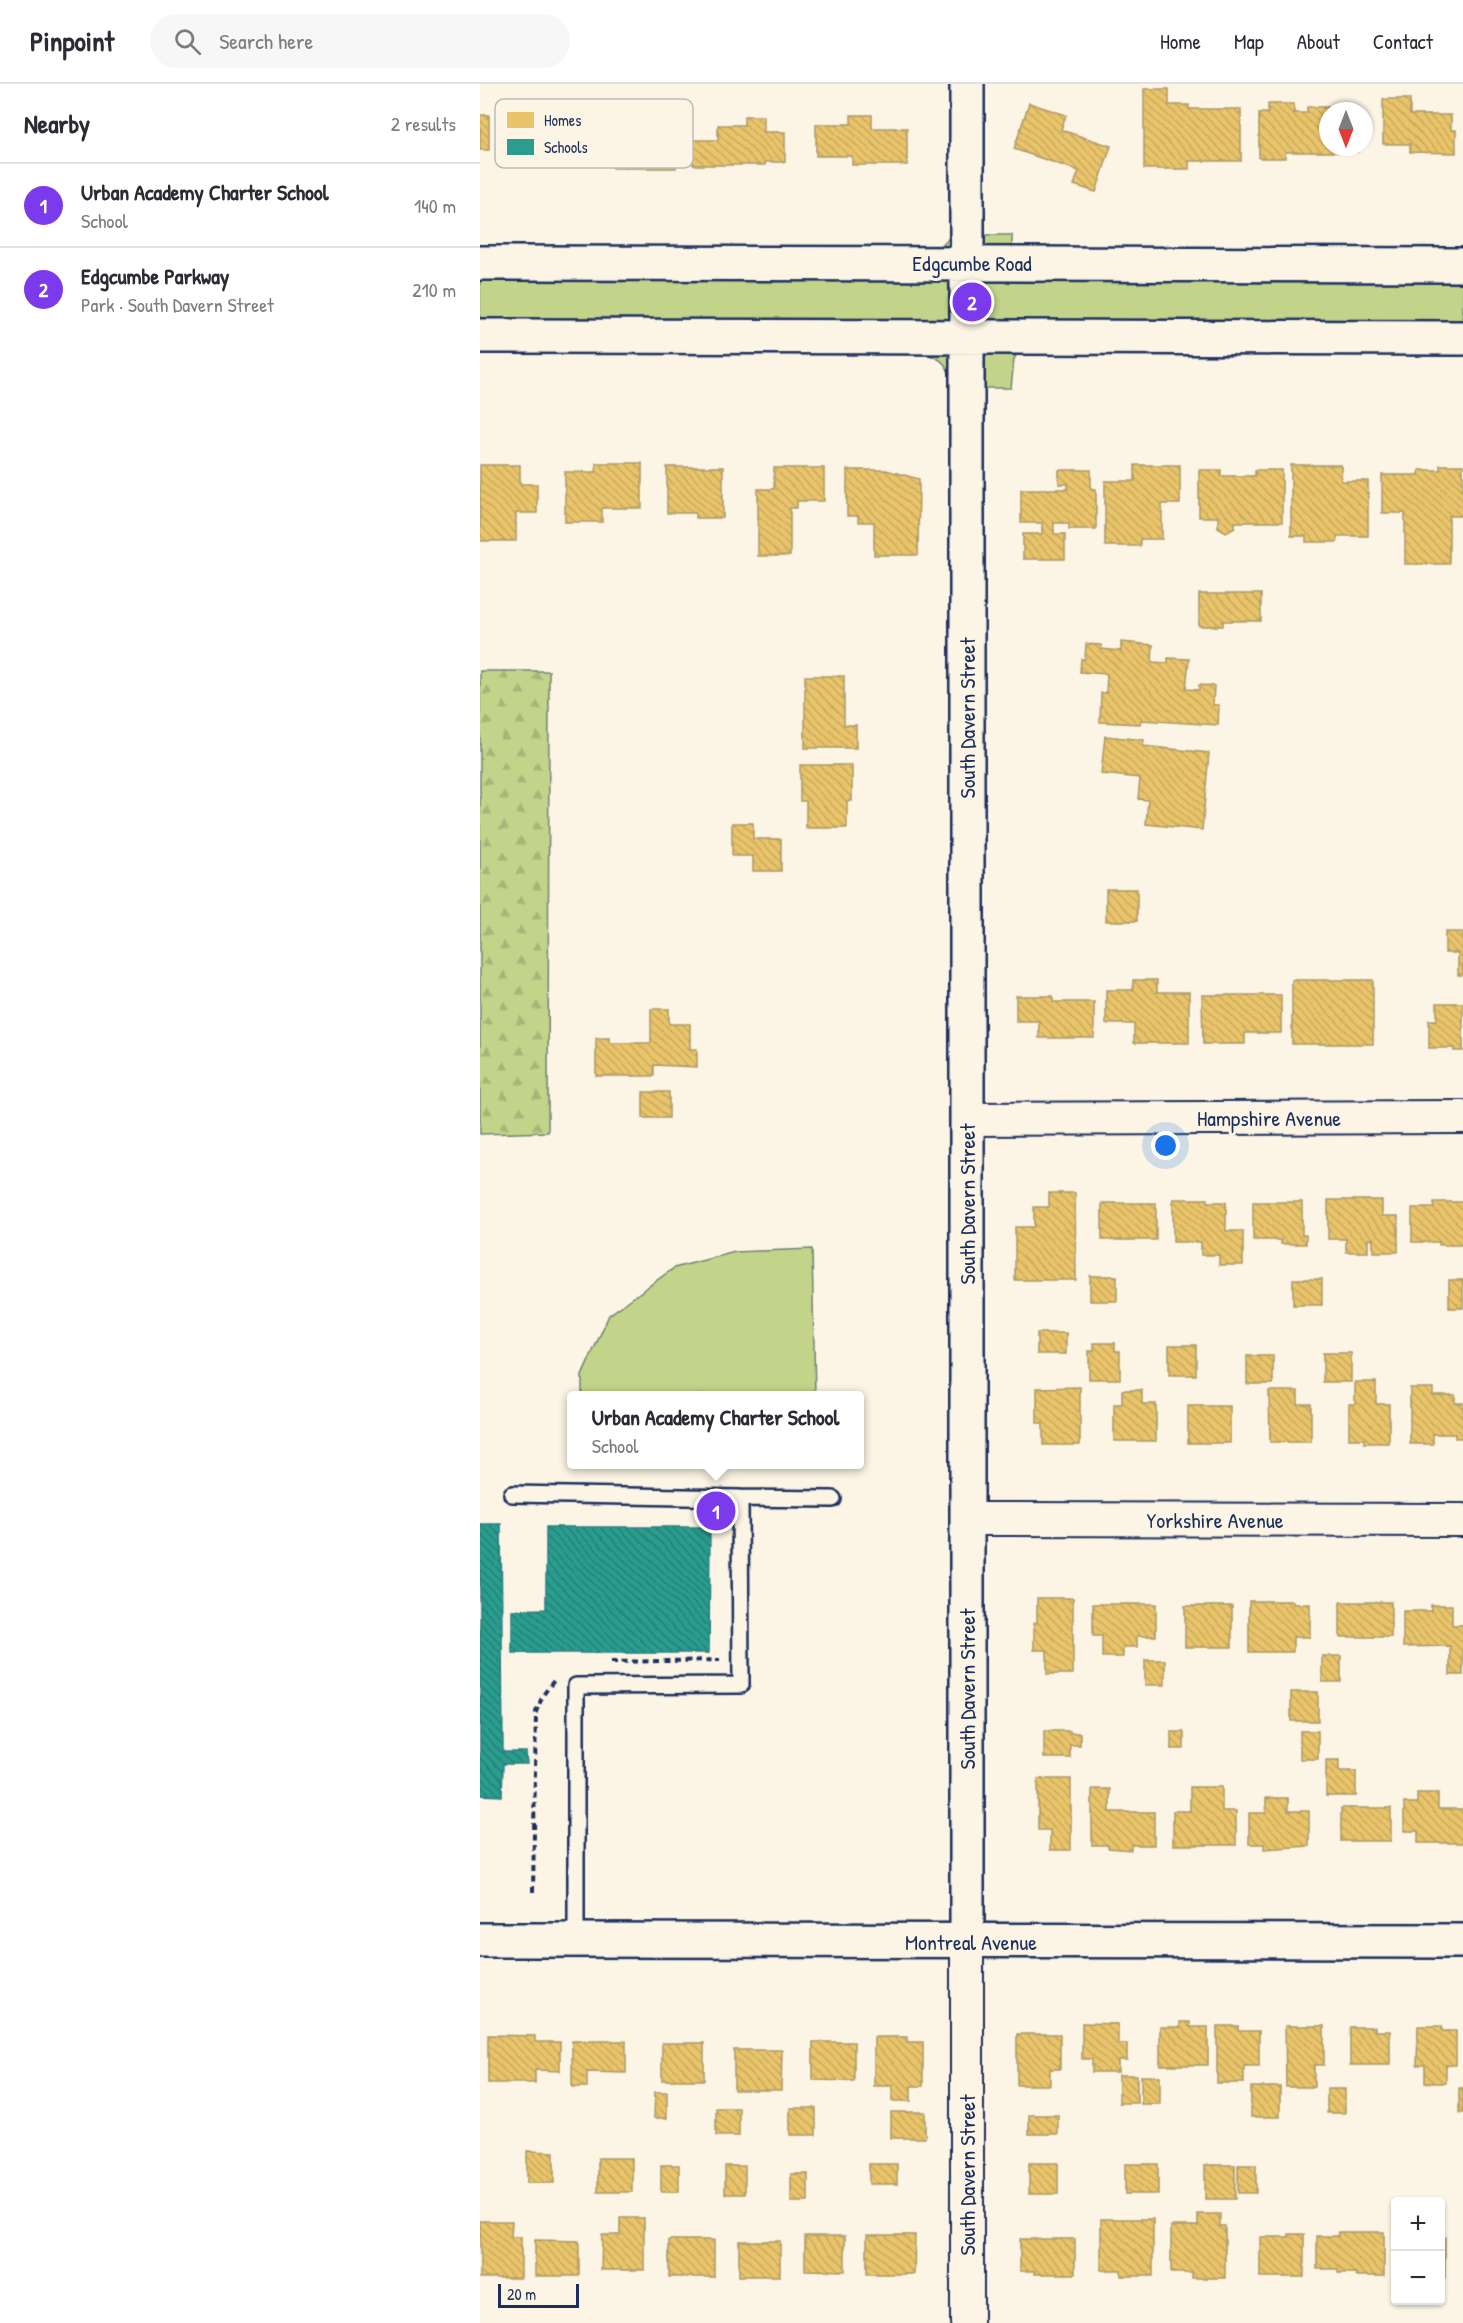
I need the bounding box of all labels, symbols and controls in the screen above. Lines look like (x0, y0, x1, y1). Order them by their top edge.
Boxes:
search box (150, 14, 570, 68)
text: Pinpoint (30, 22, 114, 60)
icon: search (171, 25, 204, 58)
text: Search here (219, 26, 313, 56)
text: Home (1160, 27, 1201, 56)
text: Map (1234, 27, 1264, 56)
text: About (1297, 27, 1340, 56)
text: Contact (1373, 27, 1433, 56)
legend (495, 99, 693, 168)
north arrow (1319, 102, 1373, 156)
text: Nearby (24, 106, 90, 141)
text: Homes (544, 109, 581, 131)
text: 2 results (391, 110, 456, 137)
text: Schools (544, 136, 588, 158)
text: Urban Academy Charter School (81, 177, 329, 207)
text: 1 (40, 192, 47, 219)
text: 140 m (414, 192, 456, 219)
text: School (81, 207, 128, 234)
street label: Edgcumbe Road (912, 248, 1032, 278)
text: Edgcumbe Parkway (81, 261, 229, 291)
text: 2 (39, 276, 48, 303)
text: 210 m (412, 276, 456, 303)
pin: 2 (952, 280, 992, 324)
text: Park · South Davern Street (81, 291, 274, 318)
street label: South Davern Street (952, 637, 982, 798)
street label: Hampshire Avenue (1197, 1103, 1341, 1133)
street label: South Davern Street (952, 1123, 982, 1284)
your location (1151, 1131, 1180, 1160)
popup (567, 1391, 864, 1469)
text: Urban Academy Charter School (592, 1402, 839, 1432)
text: School (592, 1432, 639, 1459)
pin: 1 (696, 1488, 736, 1534)
street label: Yorkshire Avenue (1147, 1505, 1284, 1535)
street label: South Davern Street (952, 1608, 982, 1769)
street label: Montreal Avenue (905, 1927, 1037, 1957)
street label: South Davern Street (952, 2094, 982, 2255)
map controls (1391, 2197, 1445, 2305)
button: + (1391, 2197, 1445, 2251)
button: − (1391, 2251, 1445, 2305)
scale bar (498, 2281, 579, 2308)
text: 20 m (507, 2283, 536, 2305)

